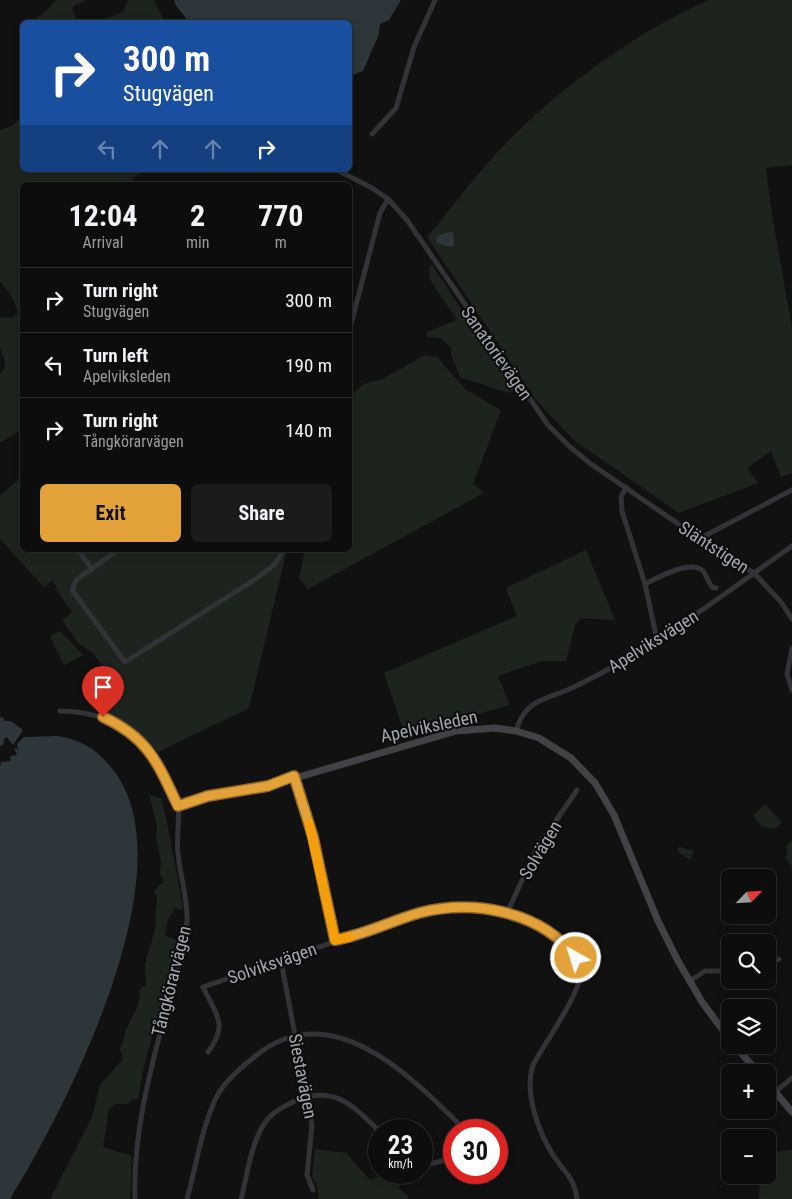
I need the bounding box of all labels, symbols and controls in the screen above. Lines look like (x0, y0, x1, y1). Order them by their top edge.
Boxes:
text: 300 m (123, 39, 210, 80)
icon: right (40, 40, 105, 105)
text: Stugvägen (123, 81, 214, 106)
icon: left (93, 135, 121, 163)
icon: ahead (146, 135, 174, 163)
icon: ahead (199, 135, 227, 163)
icon: right (252, 135, 280, 163)
text: 12:04 (69, 198, 137, 233)
text: 2 (190, 198, 205, 233)
text: 770 (258, 198, 303, 233)
text: Arrival (83, 233, 123, 252)
text: min (186, 233, 209, 252)
text: m (275, 233, 287, 252)
text: Turn right (83, 279, 158, 302)
icon: right (40, 286, 68, 314)
text: 300 m (285, 289, 332, 312)
text: Stugvägen (83, 302, 149, 321)
street label: Sanatorievägen (457, 302, 537, 404)
text: Turn left (83, 344, 148, 367)
icon: left (40, 351, 68, 379)
text: 190 m (285, 354, 332, 377)
text: Apelviksleden (83, 367, 171, 386)
text: Turn right (83, 409, 158, 432)
icon: right (40, 416, 68, 444)
text: 140 m (285, 419, 332, 442)
text: Tångkörarvägen (83, 432, 184, 451)
button: Exit (40, 484, 181, 542)
button: Share (191, 484, 332, 542)
street label: Släntstigen (675, 516, 753, 578)
street label: Apelviksvägen (604, 605, 702, 677)
pin (82, 666, 124, 717)
icon: arrive (89, 673, 117, 701)
street label: Apelviksleden (379, 705, 479, 747)
street label: Solvägen (514, 817, 566, 883)
north arrow (721, 869, 776, 924)
map controls (721, 869, 776, 1184)
street label: Tångkörarvägen (147, 923, 195, 1039)
position arrow (549, 931, 601, 983)
button: search (721, 934, 776, 989)
street label: Solviksvägen (225, 938, 319, 988)
button: layers (721, 999, 776, 1054)
street label: Siestavägen (284, 1032, 322, 1120)
button: + (721, 1064, 776, 1119)
speed limit sign: 30 (443, 1119, 508, 1184)
button: − (721, 1129, 776, 1184)
text: 23 (388, 1131, 413, 1160)
text: km/h (388, 1157, 413, 1171)

